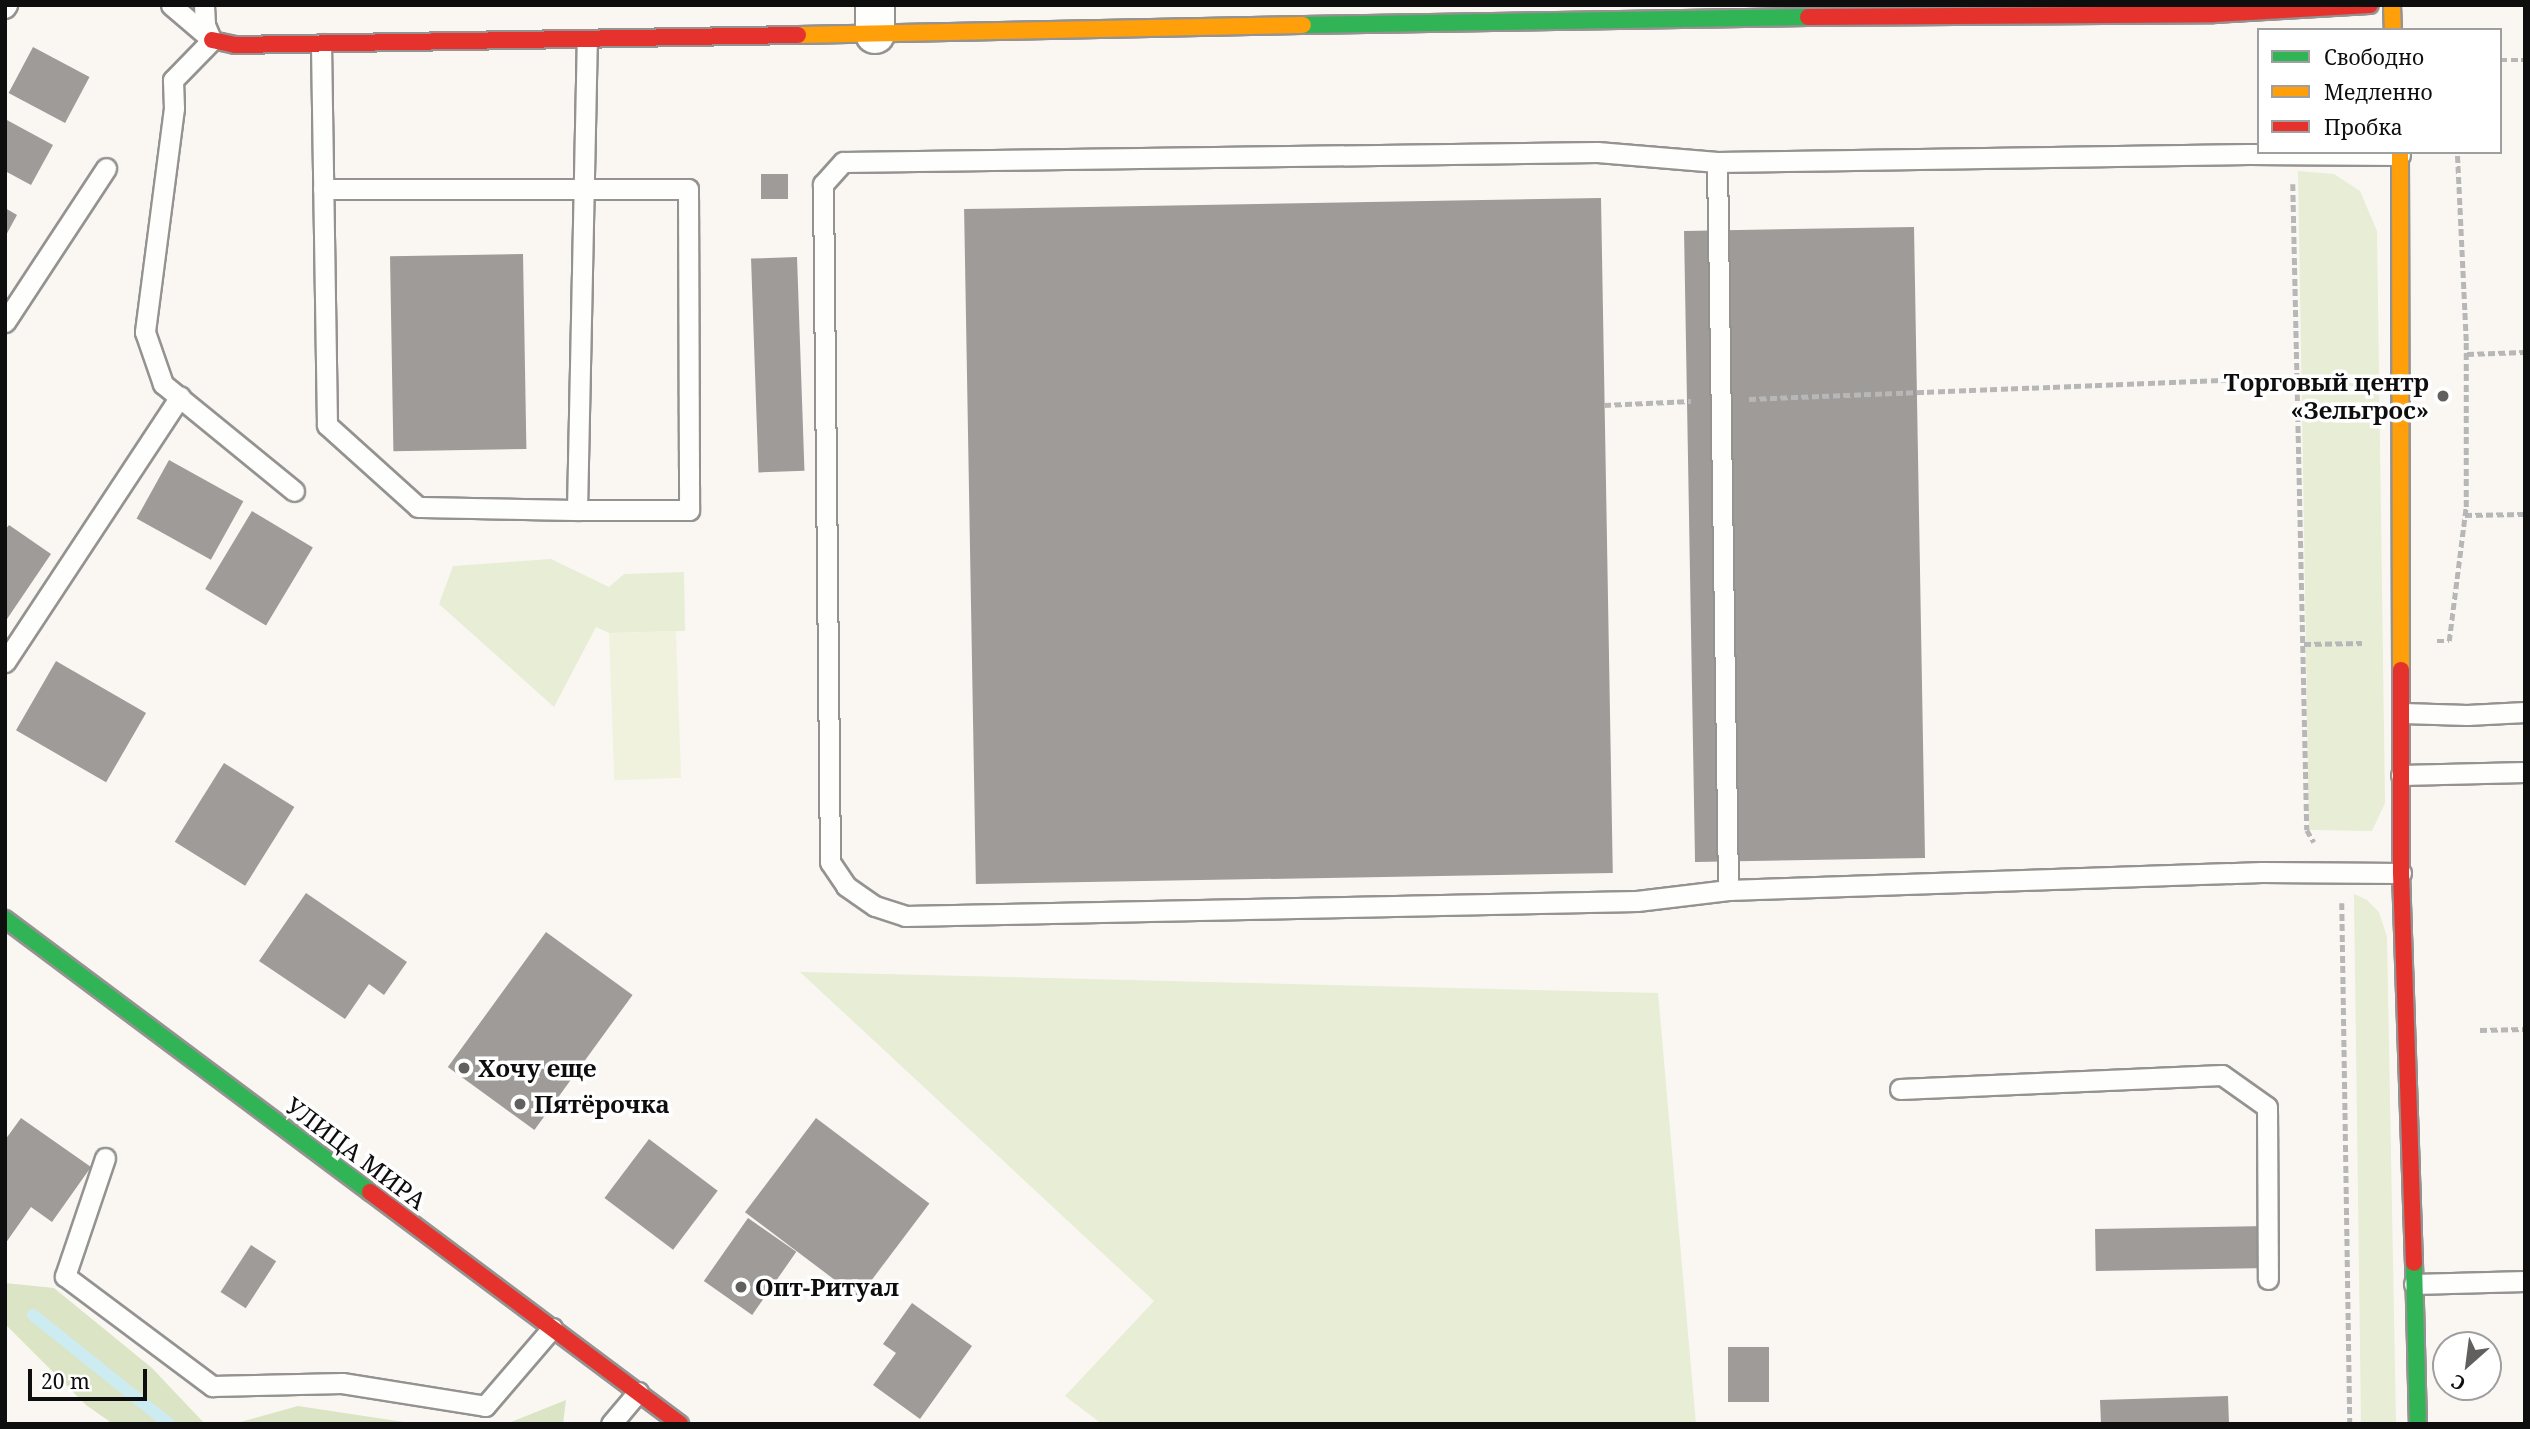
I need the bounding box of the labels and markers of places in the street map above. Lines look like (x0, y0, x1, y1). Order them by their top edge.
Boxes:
place label: Торговый центр «Зельгрос» (2224, 368, 2429, 424)
marker: Торговый центр «Зельгрос» (2435, 388, 2451, 404)
place label: Хочу еще (478, 1054, 597, 1082)
marker: Хочу еще (456, 1060, 472, 1076)
place label: Пятёрочка (534, 1090, 670, 1118)
marker: Пятёрочка (512, 1096, 528, 1112)
place label: Опт-Ритуал (755, 1273, 899, 1301)
marker: Опт-Ритуал (733, 1279, 749, 1295)

